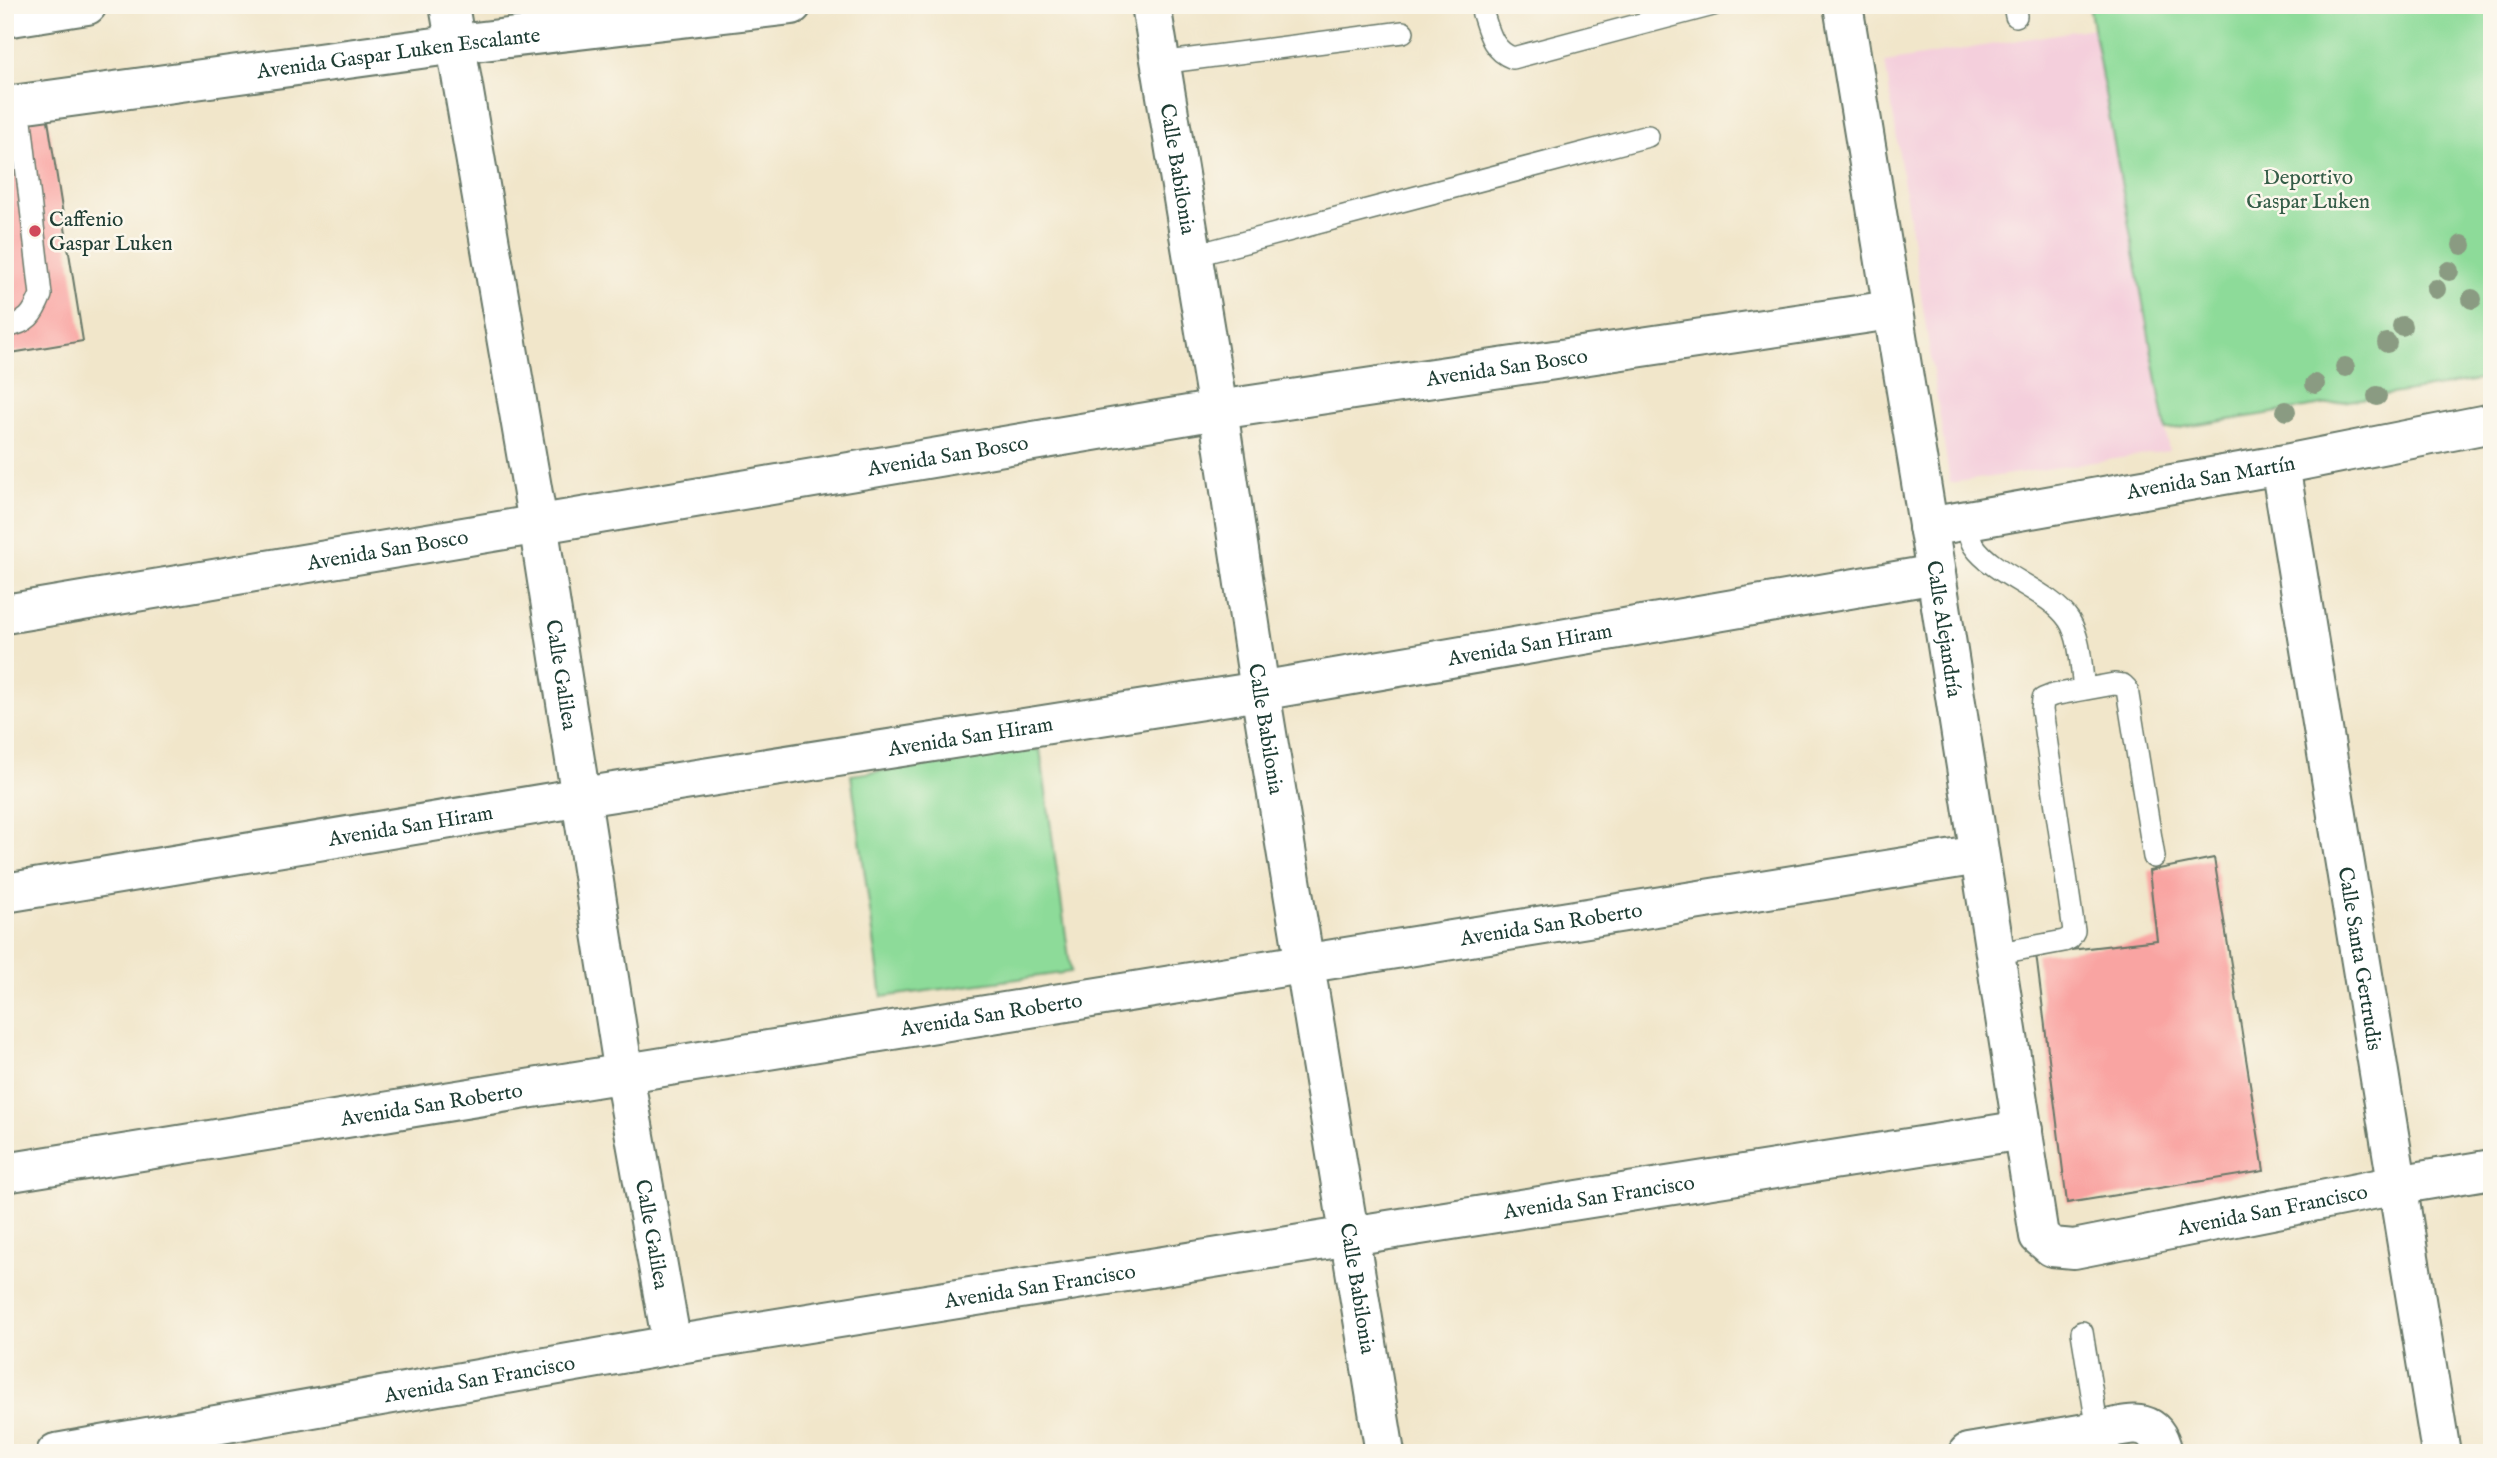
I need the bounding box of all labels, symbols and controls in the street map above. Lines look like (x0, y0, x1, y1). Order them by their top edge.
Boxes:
street label: Avenida Gaspar Luken Escalante (254, 22, 542, 86)
street label: Calle Babilonia (1152, 102, 1201, 237)
park label: Deportivo Gaspar Luken (2246, 165, 2370, 216)
place label: Caffenio Gaspar Luken (49, 207, 173, 258)
marker: Caffenio Gaspar Luken (27, 223, 43, 239)
street label: Avenida San Bosco (1424, 343, 1590, 394)
street label: Avenida San Bosco (864, 430, 1031, 484)
street label: Avenida San Martín (2124, 450, 2297, 507)
street label: Avenida San Bosco (304, 524, 470, 578)
street label: Calle Alejandría (1919, 559, 1967, 700)
street label: Calle Galilea (538, 618, 582, 733)
street label: Avenida San Hiram (1445, 618, 1614, 673)
street label: Calle Babilonia (1241, 662, 1289, 797)
street label: Avenida San Hiram (885, 712, 1055, 764)
street label: Avenida San Hiram (325, 800, 495, 854)
street label: Calle Santa Gertrudis (2331, 865, 2387, 1053)
street label: Avenida San Roberto (1457, 897, 1644, 954)
street label: Avenida San Roberto (897, 988, 1085, 1044)
street label: Avenida San Roberto (338, 1078, 525, 1134)
street label: Avenida San Francisco (1501, 1170, 1697, 1227)
street label: Calle Galilea (628, 1177, 674, 1293)
street label: Avenida San Francisco (2174, 1179, 2370, 1243)
street label: Calle Babilonia (1332, 1221, 1381, 1357)
street label: Avenida San Francisco (942, 1259, 1138, 1316)
street label: Avenida San Francisco (381, 1350, 577, 1410)

